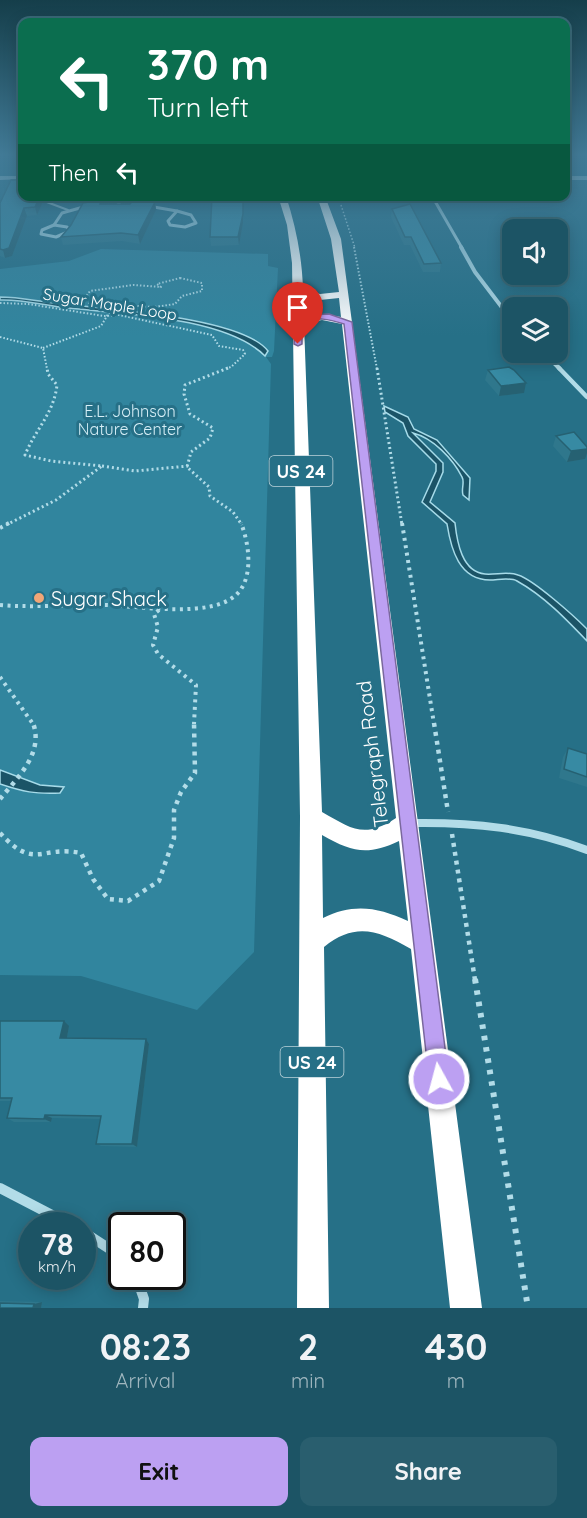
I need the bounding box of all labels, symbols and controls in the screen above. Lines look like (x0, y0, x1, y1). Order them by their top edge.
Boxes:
text: 370 m (147, 38, 269, 91)
icon: left (48, 42, 126, 120)
text: Turn left (147, 90, 249, 124)
icon: left (111, 156, 144, 189)
text: Then (48, 159, 99, 187)
map controls (502, 219, 568, 363)
button: sound (502, 219, 568, 285)
pin (272, 282, 323, 344)
street label: Sugar Maple Loop (42, 284, 178, 324)
icon: arrive (281, 291, 314, 324)
button: layers (502, 297, 568, 363)
park label: E.L. Johnson Nature Center (78, 401, 182, 439)
road number: US 24 (270, 456, 332, 486)
place label: Sugar Shack (51, 586, 167, 611)
marker: Sugar Shack (32, 591, 46, 605)
street label: Telegraph Road (351, 679, 393, 829)
road number: US 24 (280, 1047, 344, 1077)
position arrow (407, 1047, 471, 1111)
speed limit sign: 80 (108, 1212, 186, 1290)
text: 78 (41, 1225, 73, 1263)
text: km/h (38, 1257, 76, 1276)
text: 08:23 (100, 1324, 191, 1369)
text: 2 (298, 1324, 318, 1369)
text: 430 (425, 1324, 487, 1369)
text: Arrival (116, 1368, 175, 1393)
text: min (291, 1368, 325, 1393)
text: m (447, 1368, 465, 1393)
button: Exit (30, 1437, 288, 1506)
button: Share (300, 1437, 557, 1506)

